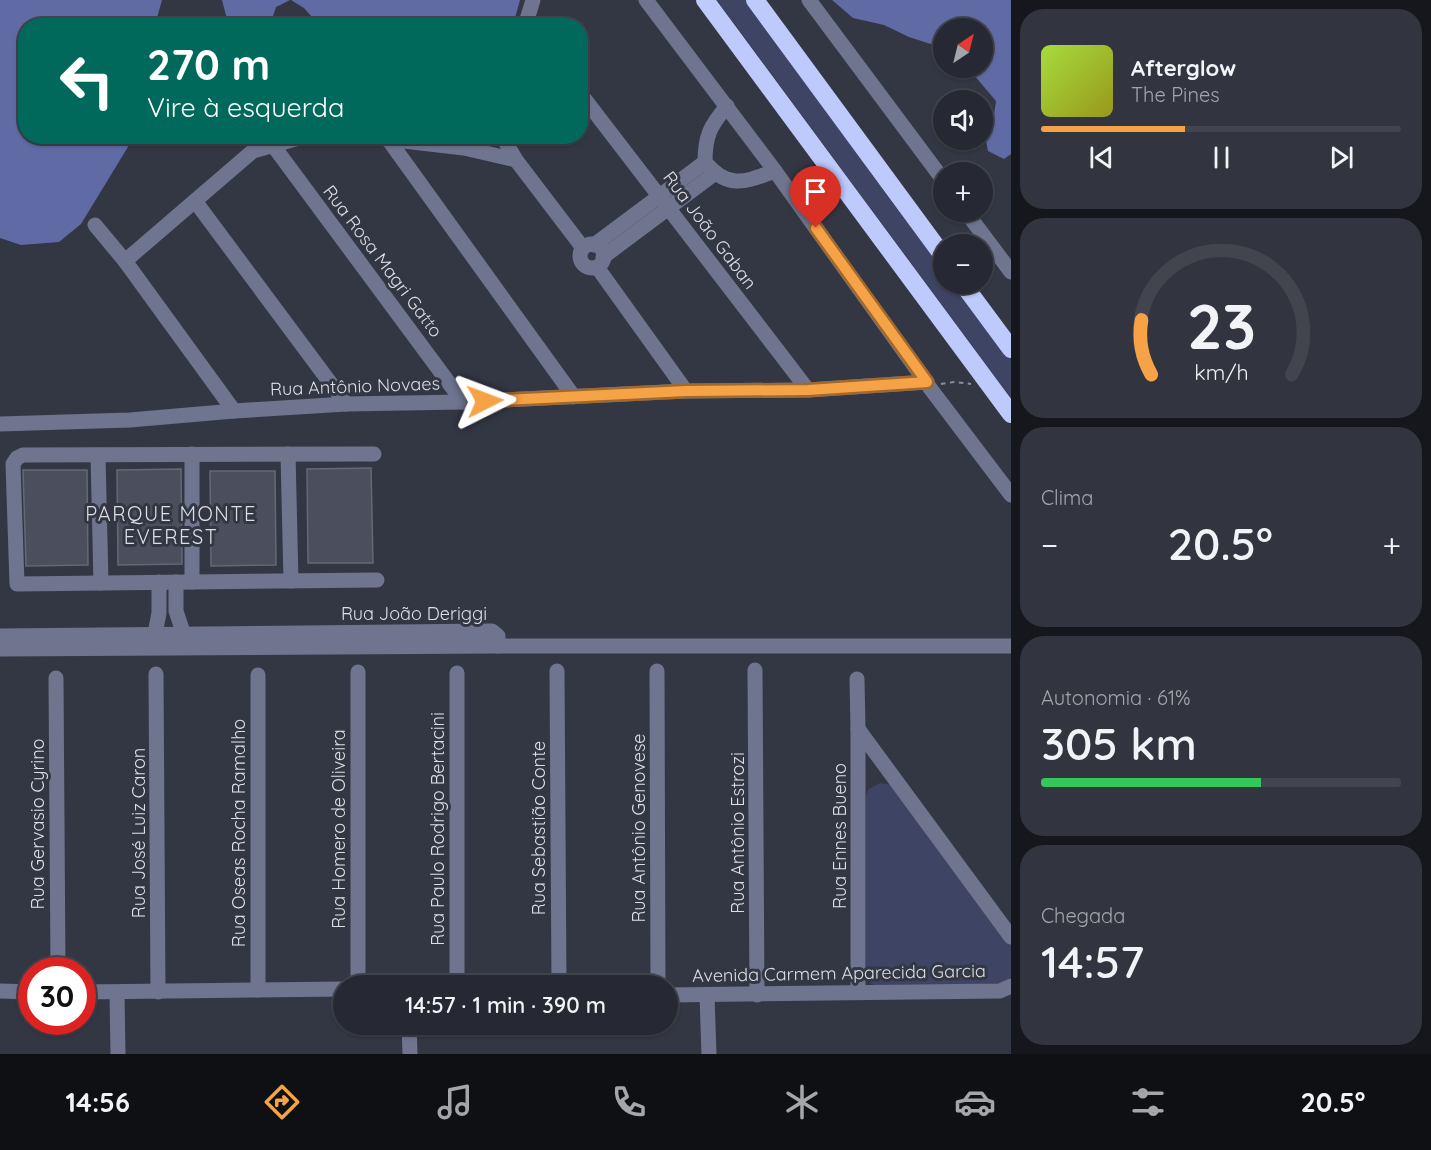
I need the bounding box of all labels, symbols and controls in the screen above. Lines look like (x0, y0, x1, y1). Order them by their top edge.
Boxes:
north arrow (933, 18, 993, 78)
map controls (933, 18, 993, 294)
text: 270 m (147, 38, 270, 91)
icon: left (48, 42, 126, 120)
text: Afterglow (1131, 54, 1236, 82)
text: The Pines (1131, 82, 1220, 107)
text: Vire à esquerda (147, 90, 344, 124)
button: sound (933, 90, 993, 150)
icon: previous (1085, 141, 1118, 174)
icon: pause (1205, 141, 1238, 174)
icon: next (1325, 141, 1358, 174)
button: + (933, 162, 993, 222)
street label: Rua João Gaban (658, 166, 762, 294)
pin (790, 166, 841, 228)
icon: arrive (799, 175, 832, 208)
street label: Rua Rosa Magri Gatto (318, 180, 448, 342)
button: − (933, 234, 993, 294)
text: 23 (1186, 287, 1256, 365)
text: km/h (1194, 359, 1248, 385)
position arrow (453, 369, 517, 433)
street label: Rua Antônio Novaes (270, 372, 440, 400)
text: Clima (1041, 485, 1093, 510)
district label: PARQUE MONTE EVEREST (85, 501, 257, 549)
text: 20.5° (1168, 515, 1273, 571)
text: − (1041, 524, 1058, 565)
text: + (1382, 524, 1401, 565)
street label: Rua João Deriggi (341, 602, 487, 625)
text: Autonomia · 61% (1041, 685, 1191, 710)
street label: Rua Paulo Rodrigo Bertacini (426, 712, 449, 946)
text: 305 km (1041, 715, 1197, 771)
street label: Rua Oseas Rocha Ramalho (227, 719, 250, 947)
street label: Rua Homero de Oliveira (327, 729, 350, 929)
street label: Rua Antônio Genovese (627, 733, 650, 923)
street label: Rua Gervasio Cyrino (26, 739, 49, 909)
street label: Rua Sebastião Conte (527, 741, 550, 915)
street label: Rua José Luiz Caron (127, 748, 150, 918)
street label: Rua Antônio Estrozi (726, 752, 749, 914)
street label: Rua Ennes Bueno (828, 763, 851, 909)
text: Chegada (1041, 903, 1125, 928)
text: 14:57 (1041, 933, 1144, 989)
speed limit sign: 30 (18, 957, 96, 1035)
street label: Avenida Carmem Aparecida Garcia (692, 959, 986, 987)
text: 14:57 · 1 min · 390 m (405, 991, 606, 1019)
icon: directions (261, 1081, 303, 1123)
icon: music (434, 1081, 476, 1123)
icon: phone (608, 1081, 650, 1123)
icon: climate (781, 1081, 823, 1123)
icon: car (954, 1081, 996, 1123)
icon: filters (1127, 1081, 1169, 1123)
text: 14:56 (66, 1085, 130, 1119)
text: 20.5° (1300, 1085, 1365, 1119)

